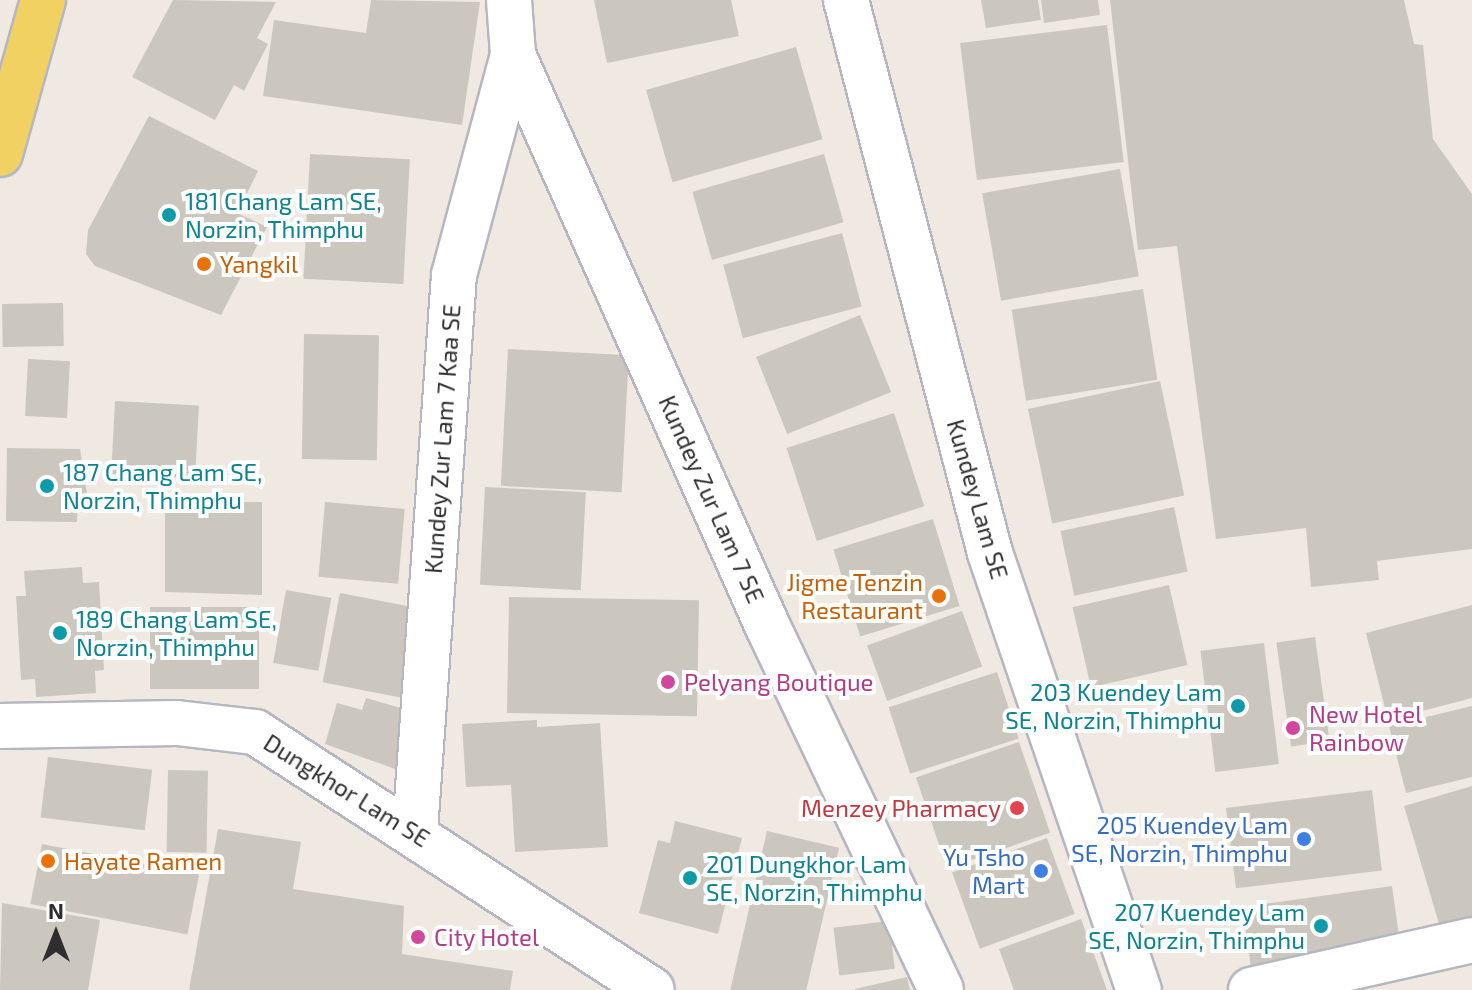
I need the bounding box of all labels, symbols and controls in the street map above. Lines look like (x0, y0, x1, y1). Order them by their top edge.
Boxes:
place label: 181 Chang Lam SE, Norzin, Thimphu (185, 187, 382, 243)
marker: 181 Chang Lam SE, Norzin, Thimphu (160, 206, 178, 224)
place label: Yangkil (220, 250, 298, 278)
marker: Yangkil (195, 255, 213, 273)
street label: Kundey Zur Lam 7 Kaa SE (418, 303, 466, 575)
street label: Kundey Zur Lam 7 SE (653, 390, 771, 608)
street label: Kundey Lam SE (941, 416, 1015, 582)
place label: 187 Chang Lam SE, Norzin, Thimphu (63, 458, 263, 514)
marker: 187 Chang Lam SE, Norzin, Thimphu (38, 477, 56, 495)
place label: Jigme Tenzin Restaurant (786, 568, 923, 624)
marker: Jigme Tenzin Restaurant (930, 587, 948, 605)
place label: 189 Chang Lam SE, Norzin, Thimphu (76, 605, 277, 661)
marker: 189 Chang Lam SE, Norzin, Thimphu (51, 624, 69, 642)
place label: Pelyang Boutique (684, 668, 873, 696)
marker: Pelyang Boutique (659, 673, 677, 691)
place label: 203 Kuendey Lam SE, Norzin, Thimphu (1005, 678, 1222, 734)
marker: 203 Kuendey Lam SE, Norzin, Thimphu (1229, 697, 1247, 715)
place label: New Hotel Rainbow (1309, 700, 1423, 756)
marker: New Hotel Rainbow (1284, 719, 1302, 737)
street label: Dungkhor Lam SE (259, 727, 435, 853)
place label: Menzey Pharmacy (801, 794, 1001, 822)
marker: Menzey Pharmacy (1008, 799, 1026, 817)
place label: 205 Kuendey Lam SE, Norzin, Thimphu (1071, 811, 1288, 867)
marker: 205 Kuendey Lam SE, Norzin, Thimphu (1295, 830, 1313, 848)
place label: Yu Tsho Mart (942, 843, 1025, 899)
place label: Hayate Ramen (64, 847, 222, 875)
place label: 201 Dungkhor Lam SE, Norzin, Thimphu (706, 850, 923, 906)
marker: Hayate Ramen (39, 852, 57, 870)
marker: Yu Tsho Mart (1032, 862, 1050, 880)
marker: 201 Dungkhor Lam SE, Norzin, Thimphu (681, 869, 699, 887)
north arrow (16, 894, 96, 974)
text: N (48, 897, 64, 923)
place label: 207 Kuendey Lam SE, Norzin, Thimphu (1088, 898, 1305, 954)
marker: 207 Kuendey Lam SE, Norzin, Thimphu (1312, 917, 1330, 935)
place label: City Hotel (434, 923, 540, 951)
marker: City Hotel (409, 928, 427, 946)

